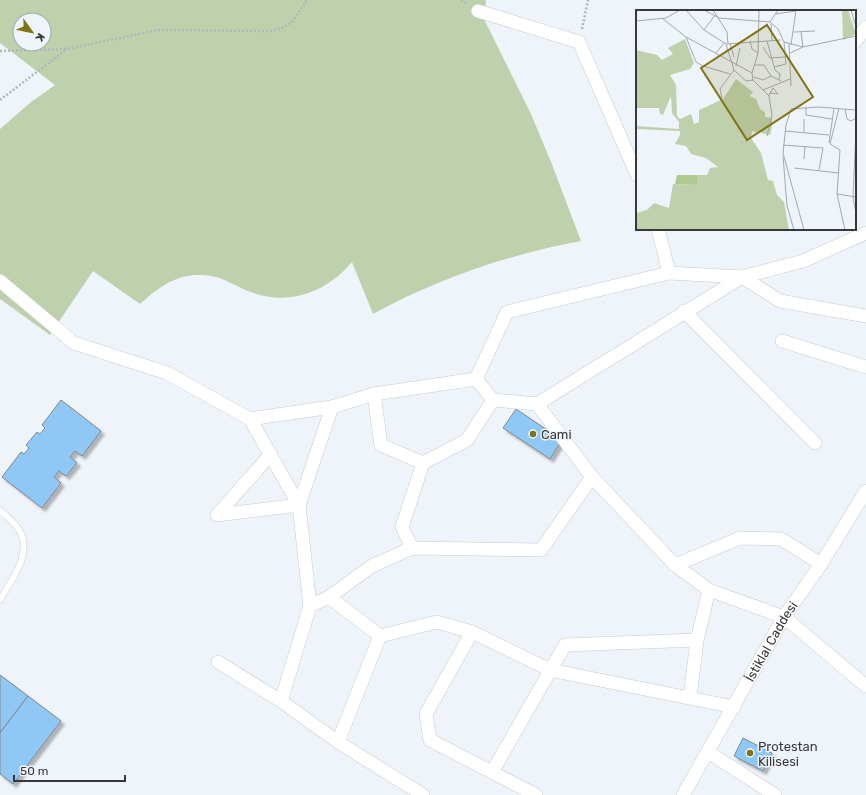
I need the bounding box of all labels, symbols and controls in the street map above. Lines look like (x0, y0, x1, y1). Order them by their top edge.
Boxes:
inset map (636, 10, 856, 230)
north arrow (12, 12, 52, 52)
text: K (32, 31, 47, 44)
place label: Cami (541, 427, 572, 442)
marker: Cami (528, 429, 538, 439)
street label: İstiklal Caddesi (742, 599, 801, 684)
place label: Protestan Kilisesi (758, 739, 818, 769)
marker: Protestan Kilisesi (745, 748, 755, 758)
scale bar (14, 757, 125, 783)
text: 50 m (20, 764, 48, 778)

